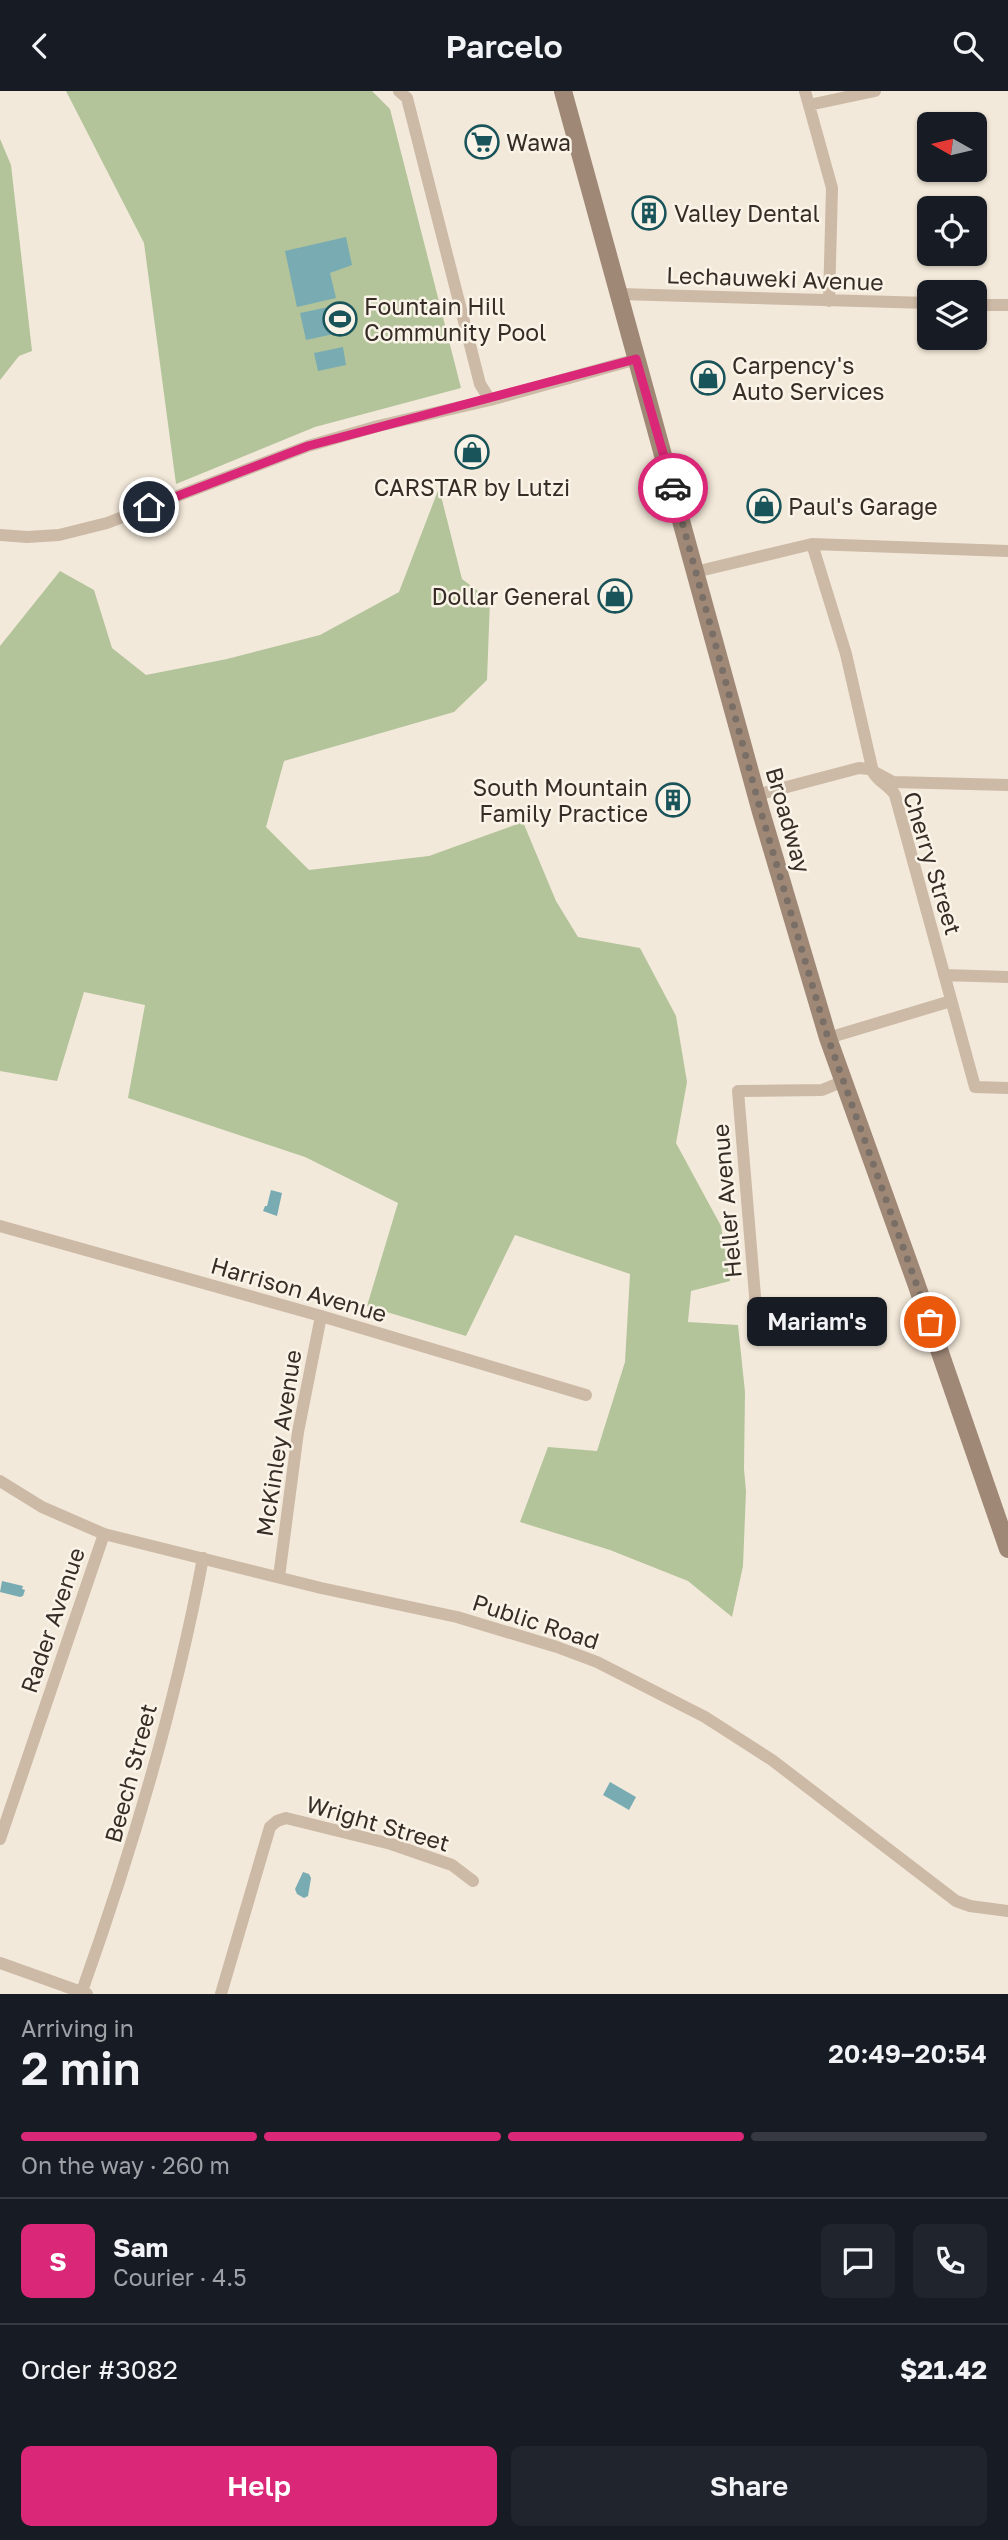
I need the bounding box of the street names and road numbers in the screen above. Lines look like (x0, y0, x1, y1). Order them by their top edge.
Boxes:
street label: Lechauweki Avenue (666, 260, 884, 296)
street label: Broadway (761, 764, 817, 876)
street label: Cherry Street (898, 788, 968, 938)
street label: Heller Avenue (705, 1123, 747, 1279)
street label: Harrison Avenue (208, 1251, 390, 1327)
street label: McKinley Avenue (249, 1348, 307, 1538)
street label: Rader Avenue (14, 1544, 90, 1696)
street label: Public Road (469, 1587, 603, 1655)
street label: Beech Street (98, 1701, 162, 1845)
street label: Wright Street (303, 1789, 453, 1857)

